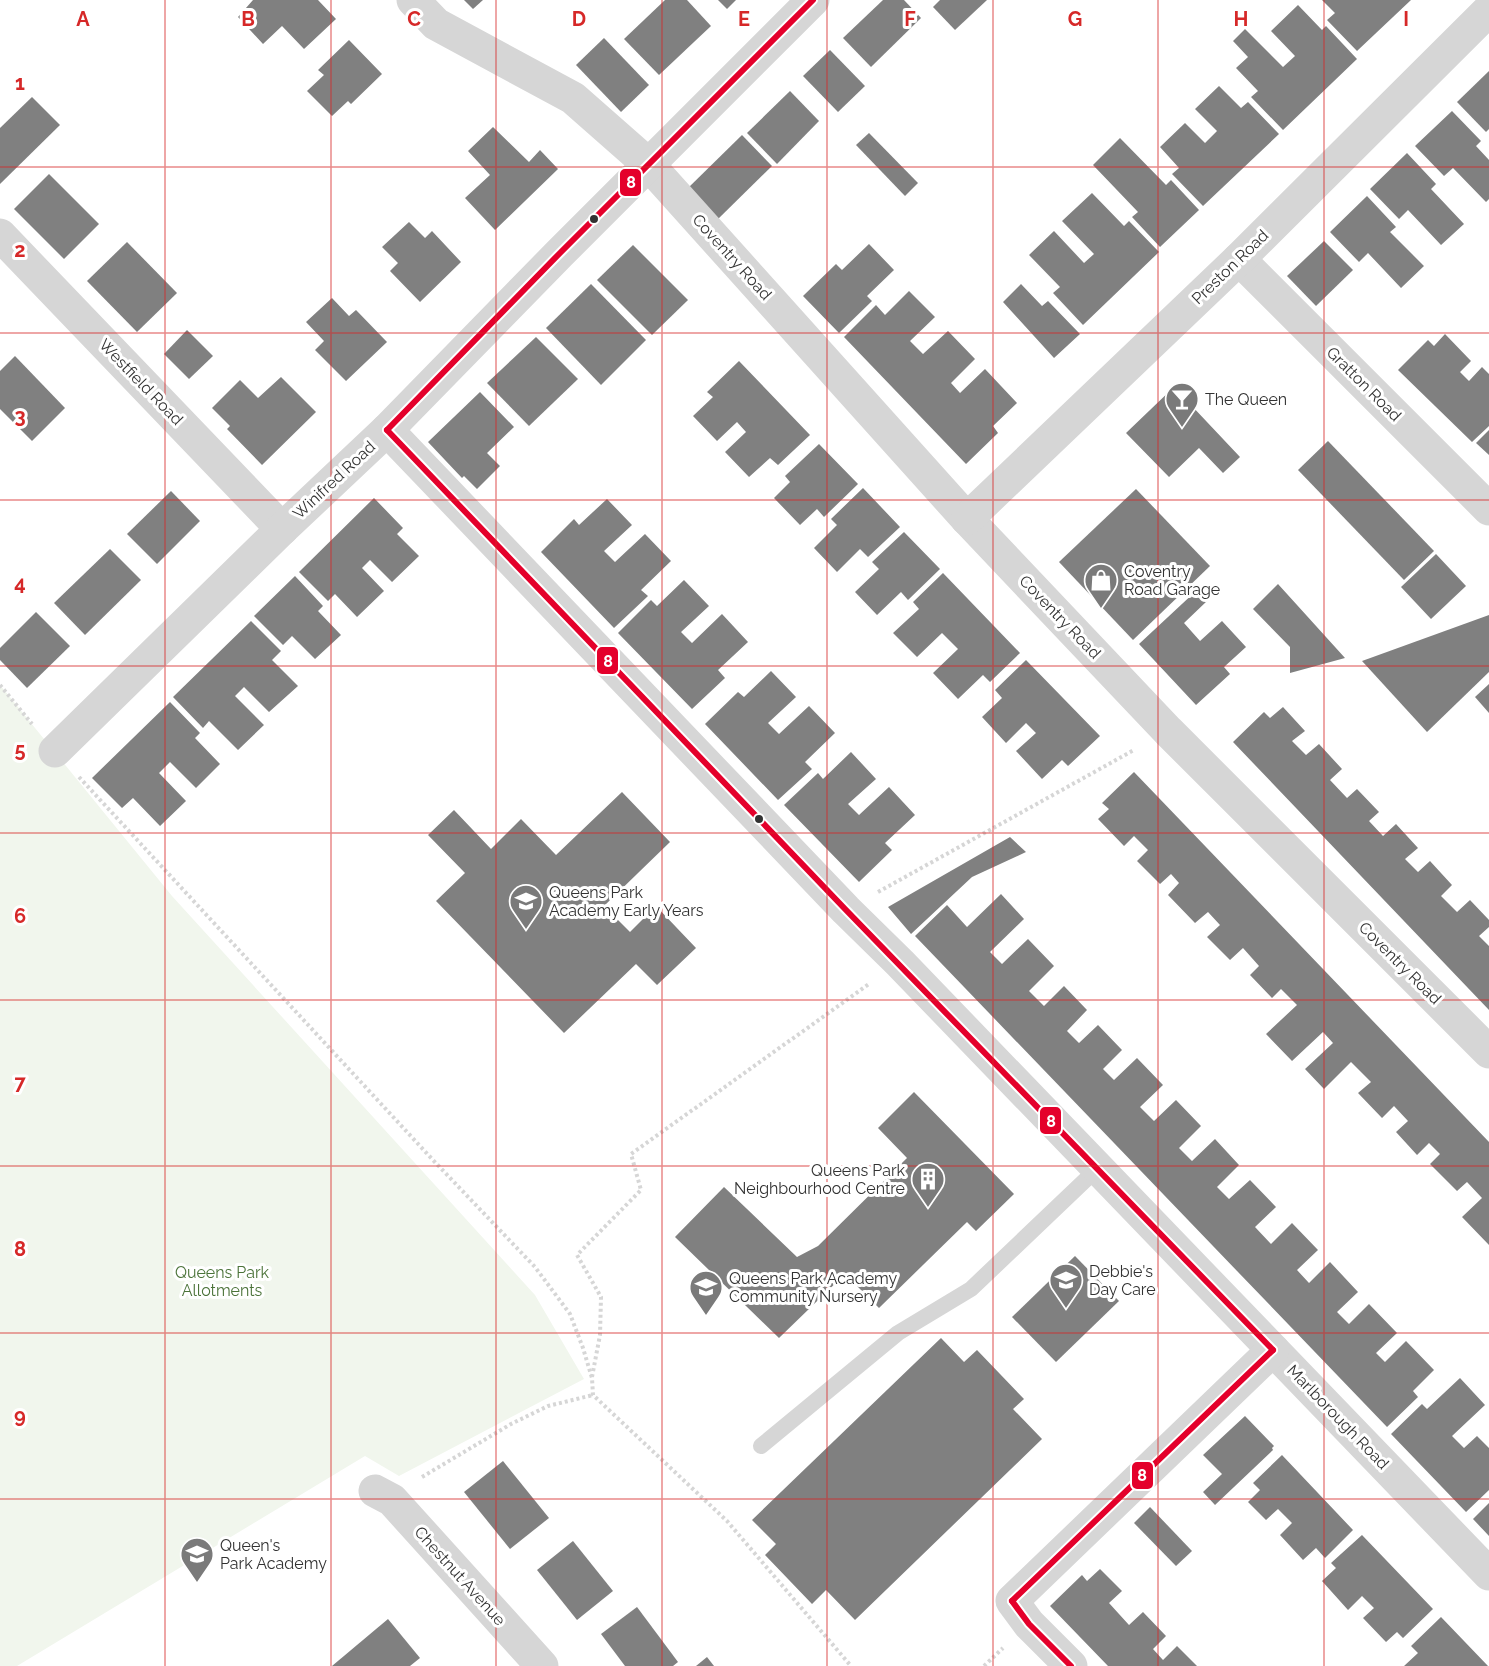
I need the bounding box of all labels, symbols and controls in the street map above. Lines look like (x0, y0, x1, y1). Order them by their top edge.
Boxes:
text: A (76, 7, 90, 31)
text: B (241, 7, 255, 31)
text: C (407, 7, 421, 31)
text: D (572, 7, 586, 31)
text: E (738, 7, 750, 31)
text: F (904, 7, 916, 31)
text: G (1068, 7, 1082, 31)
text: H (1234, 7, 1248, 31)
text: I (1403, 7, 1409, 31)
text: 1 (15, 71, 25, 95)
line badge: 8 (619, 168, 642, 197)
text: 8 (626, 173, 636, 192)
street label: Coventry Road (689, 210, 775, 304)
unlabelled marker (588, 213, 600, 225)
street label: Preston Road (1188, 226, 1272, 308)
text: 2 (14, 238, 26, 262)
street label: Westfield Road (95, 335, 187, 429)
street label: Gratton Road (1323, 343, 1405, 425)
bar icon: The Queen (1164, 381, 1200, 428)
place label: The Queen (1205, 390, 1287, 409)
text: 3 (14, 404, 26, 428)
street label: Winifred Road (289, 437, 379, 523)
shop icon: Coventry Road Garage (1083, 562, 1119, 609)
place label: Coventry Road Garage (1124, 562, 1220, 599)
text: 4 (14, 571, 26, 595)
street label: Coventry Road (1015, 571, 1105, 663)
line badge: 8 (596, 646, 619, 675)
text: 8 (603, 652, 613, 671)
text: 5 (14, 738, 26, 762)
unlabelled marker (753, 813, 765, 825)
school or university icon: Queens Park Academy Early Years (508, 883, 544, 930)
place label: Queens Park Academy Early Years (549, 883, 704, 920)
text: 6 (14, 904, 26, 928)
street label: Coventry Road (1355, 918, 1445, 1008)
text: 7 (14, 1071, 26, 1095)
line badge: 8 (1039, 1106, 1062, 1135)
text: 8 (1046, 1112, 1056, 1131)
place label: Queens Park Neighbourhood Centre (734, 1161, 906, 1198)
building icon: Queens Park Neighbourhood Centre (910, 1161, 946, 1208)
text: 8 (14, 1237, 26, 1261)
school or university icon: Debbie's Day Care (1048, 1262, 1084, 1309)
place label: Debbie's Day Care (1089, 1262, 1156, 1299)
park label: Queens Park Allotments (175, 1263, 270, 1300)
school or university icon: Queens Park Academy Community Nursery (688, 1269, 724, 1316)
place label: Queens Park Academy Community Nursery (729, 1269, 898, 1306)
street label: Marlborough Road (1283, 1361, 1393, 1473)
text: 9 (14, 1404, 26, 1428)
line badge: 8 (1131, 1461, 1154, 1490)
text: 8 (1137, 1466, 1147, 1485)
street label: Chestnut Avenue (411, 1523, 509, 1629)
school or university icon: Queen's Park Academy (179, 1536, 215, 1583)
place label: Queen's Park Academy (220, 1536, 327, 1573)

